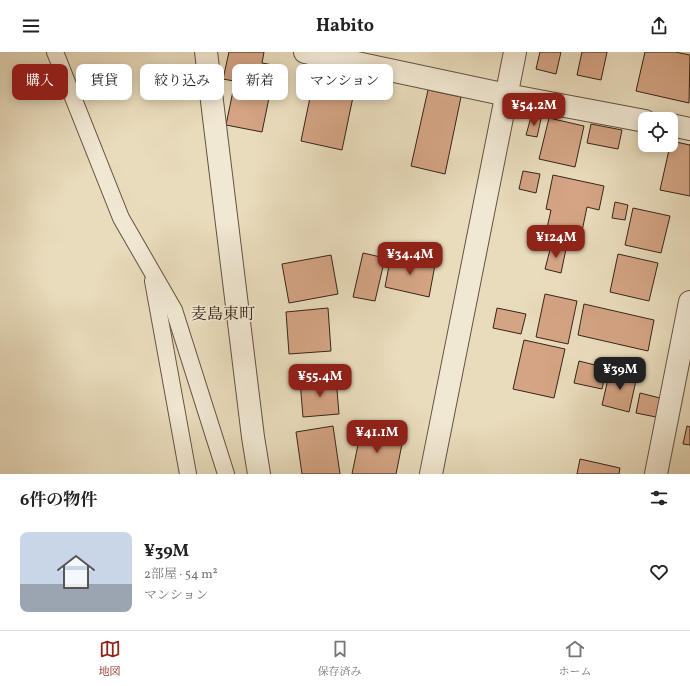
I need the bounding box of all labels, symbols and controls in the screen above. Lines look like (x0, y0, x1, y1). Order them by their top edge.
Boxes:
text: Habito (316, 14, 374, 39)
icon: menu (20, 15, 42, 37)
icon: share (648, 15, 670, 37)
chip: 購入 (12, 64, 68, 100)
chip: 賃貸 (76, 64, 132, 100)
chip: 絞り込み (140, 64, 224, 100)
chip: 新着 (232, 64, 288, 100)
chip: マンション (296, 64, 393, 100)
pin: ¥54.2M (501, 93, 567, 127)
text: ¥54.2M (511, 97, 557, 115)
map controls (638, 112, 678, 152)
button: locate (638, 112, 678, 152)
pin: ¥124M (528, 225, 584, 259)
text: ¥124M (536, 229, 576, 247)
pin: ¥34.4M (377, 242, 443, 276)
text: ¥34.4M (387, 246, 433, 264)
district label: 麦島東町 (191, 304, 255, 326)
pin: ¥39M (596, 357, 644, 391)
text: ¥39M (603, 361, 637, 379)
pin: ¥55.4M (287, 364, 353, 398)
text: ¥55.4M (298, 368, 342, 386)
pin: ¥41.1M (344, 420, 410, 454)
text: ¥41.1M (356, 424, 398, 442)
icon: filters (648, 487, 670, 509)
text: 6件の物件 (20, 489, 97, 512)
text: ¥39M (144, 540, 189, 563)
icon: home (52, 548, 100, 596)
icon: heart (648, 561, 670, 583)
text: 2部屋 · 54 m² (144, 566, 218, 584)
text: マンション (144, 587, 208, 605)
tab: 地図 (99, 638, 121, 680)
tab: 保存済み (318, 638, 362, 680)
tab: ホーム (559, 638, 592, 680)

